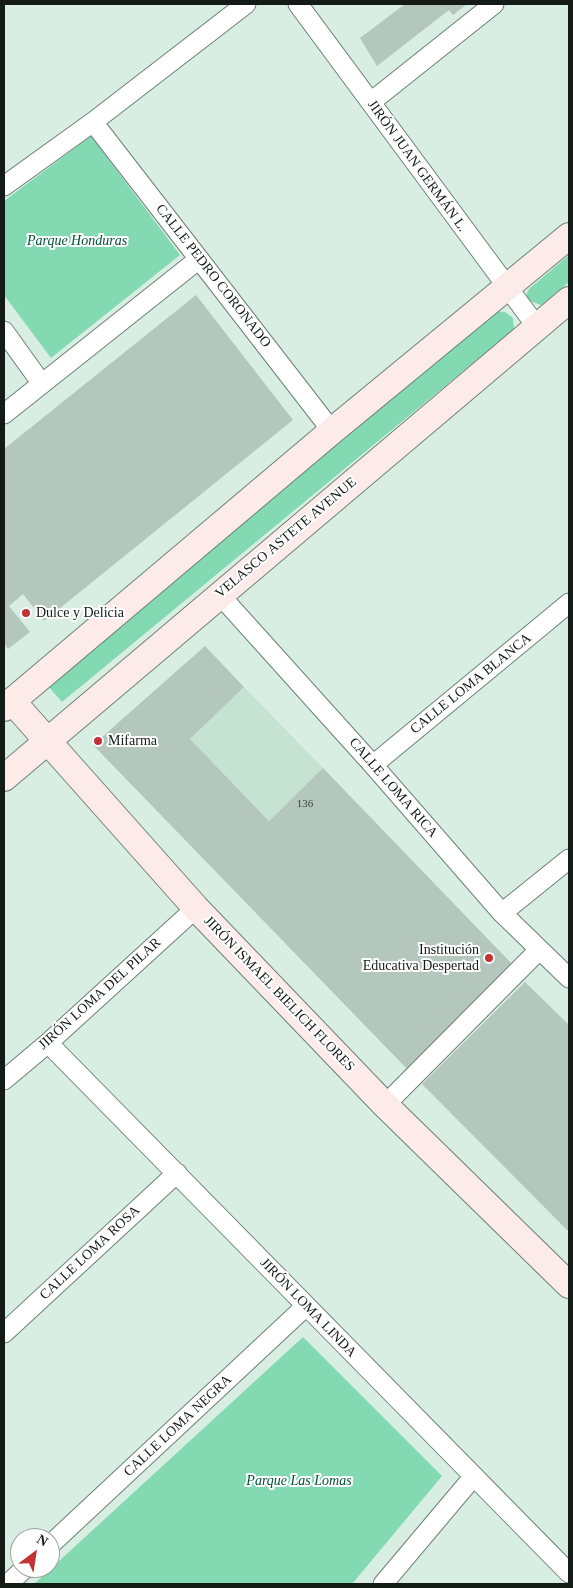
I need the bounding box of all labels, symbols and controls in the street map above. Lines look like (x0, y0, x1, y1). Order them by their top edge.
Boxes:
street label: JIRÓN JUAN GERMÁN L. (364, 97, 470, 235)
street label: CALLE PEDRO CORONADO (152, 201, 274, 351)
park label: Parque Honduras (27, 233, 127, 249)
street label: VELASCO ASTETE AVENUE (212, 474, 360, 602)
place label: Dulce y Delicia (36, 605, 124, 621)
marker: Dulce y Delicia (20, 607, 32, 619)
street label: CALLE LOMA BLANCA (407, 630, 535, 738)
place label: Mifarma (108, 733, 157, 749)
marker: Mifarma (92, 735, 104, 747)
street label: CALLE LOMA RICA (345, 735, 441, 841)
house number: 136 (297, 797, 313, 811)
street label: JIRÓN ISMAEL BIELICH FLORES (200, 913, 358, 1075)
street label: JIRÓN LOMA DEL PILAR (35, 935, 165, 1053)
place label: Institución Educativa Despertad (363, 942, 479, 974)
marker: Institución Educativa Despertad (483, 952, 495, 964)
street label: CALLE LOMA ROSA (36, 1202, 144, 1304)
street label: JIRÓN LOMA LINDA (256, 1255, 360, 1361)
street label: CALLE LOMA NEGRA (121, 1372, 235, 1480)
park label: Parque Las Lomas (246, 1473, 352, 1489)
north arrow (10, 1528, 60, 1578)
text: N (34, 1532, 51, 1550)

